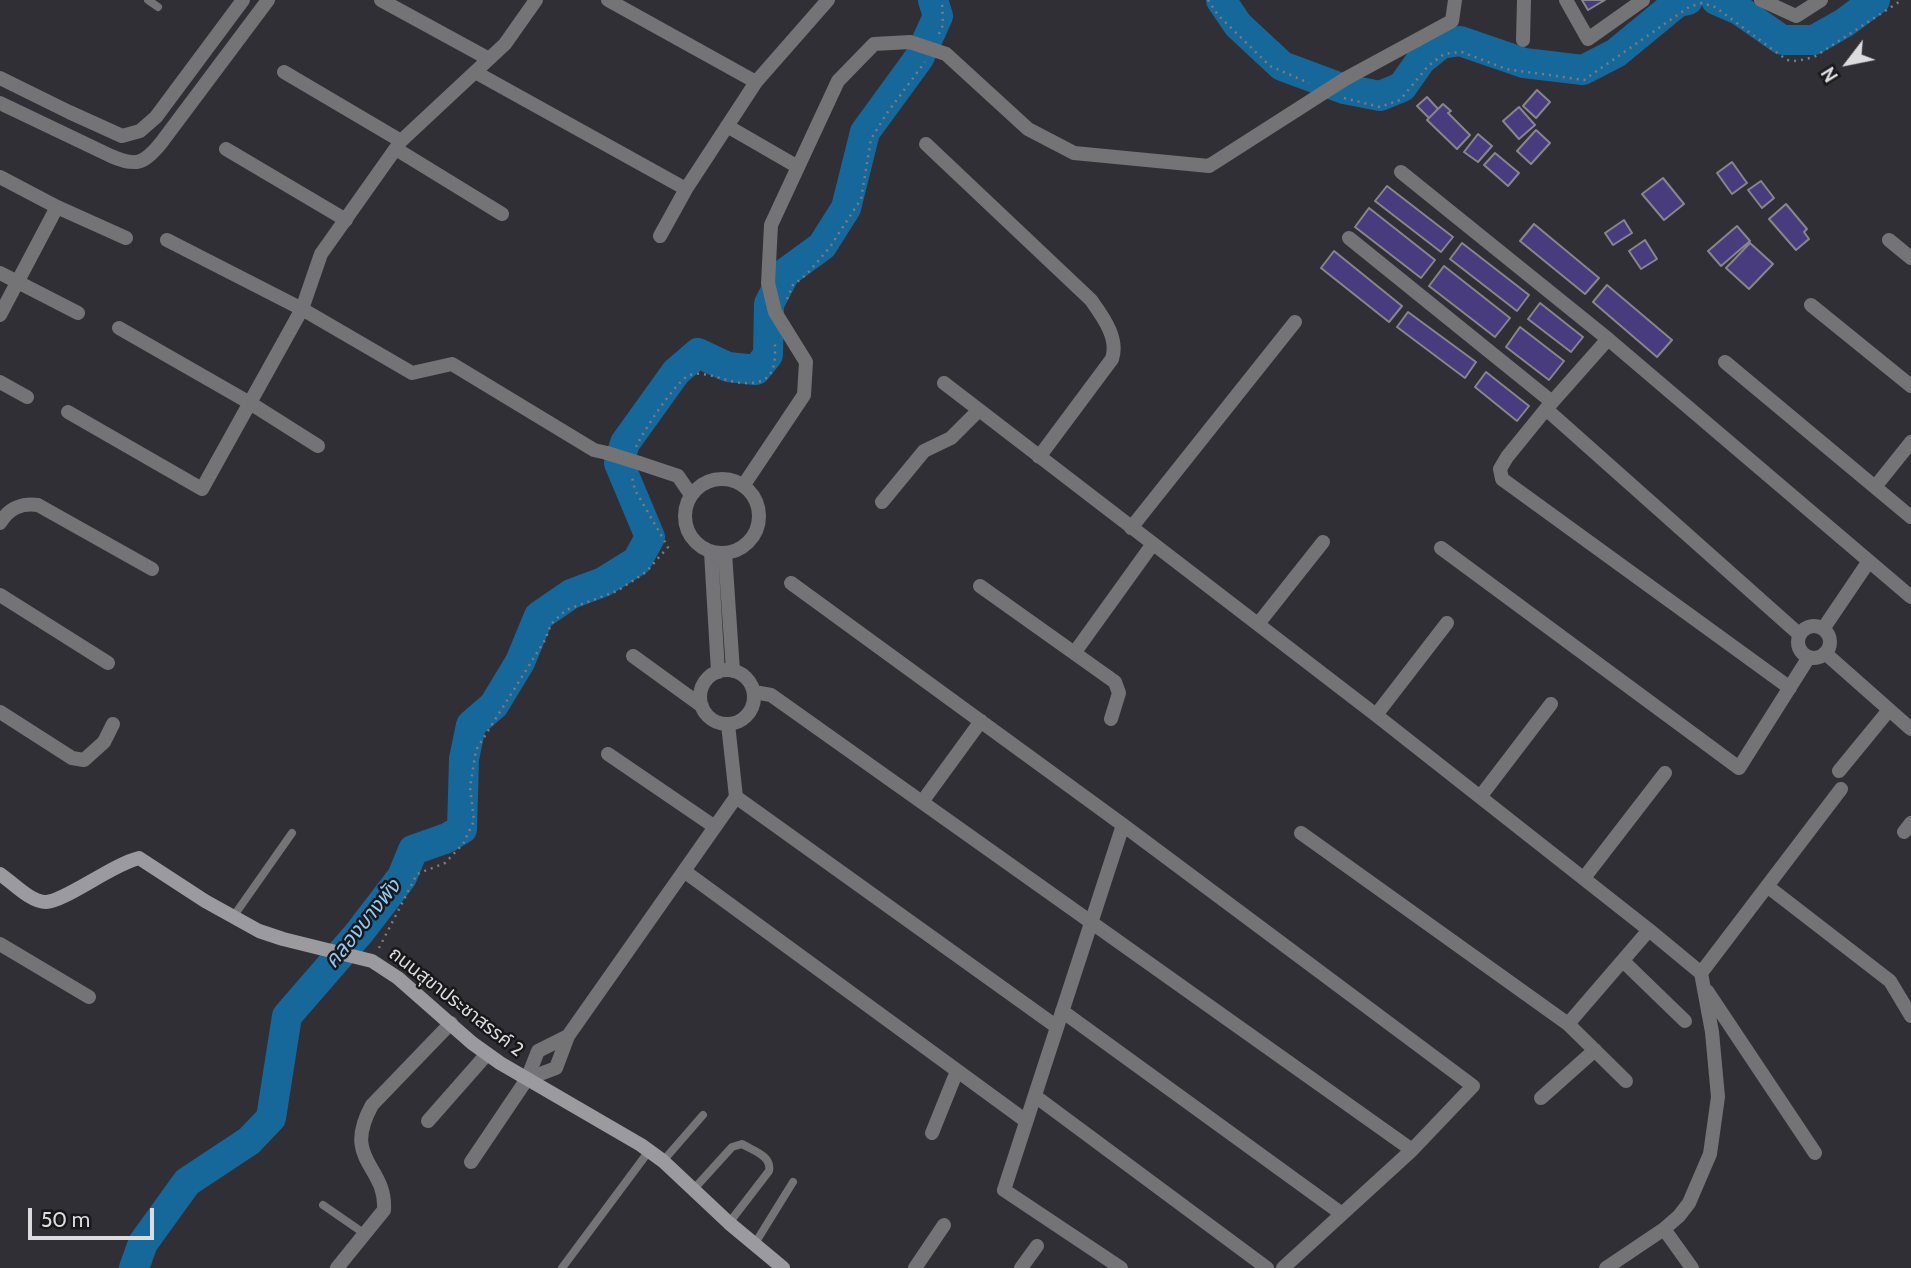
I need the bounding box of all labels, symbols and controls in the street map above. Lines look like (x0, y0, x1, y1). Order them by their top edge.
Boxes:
north arrow (1813, 28, 1883, 98)
text: N (1816, 63, 1843, 86)
water label: คลองบางพัง (320, 875, 406, 973)
street label: ถนนสุขาประชาสรรค์ 2 (384, 942, 528, 1062)
scale bar (32, 1194, 158, 1238)
text: 50 m (41, 1207, 90, 1232)

